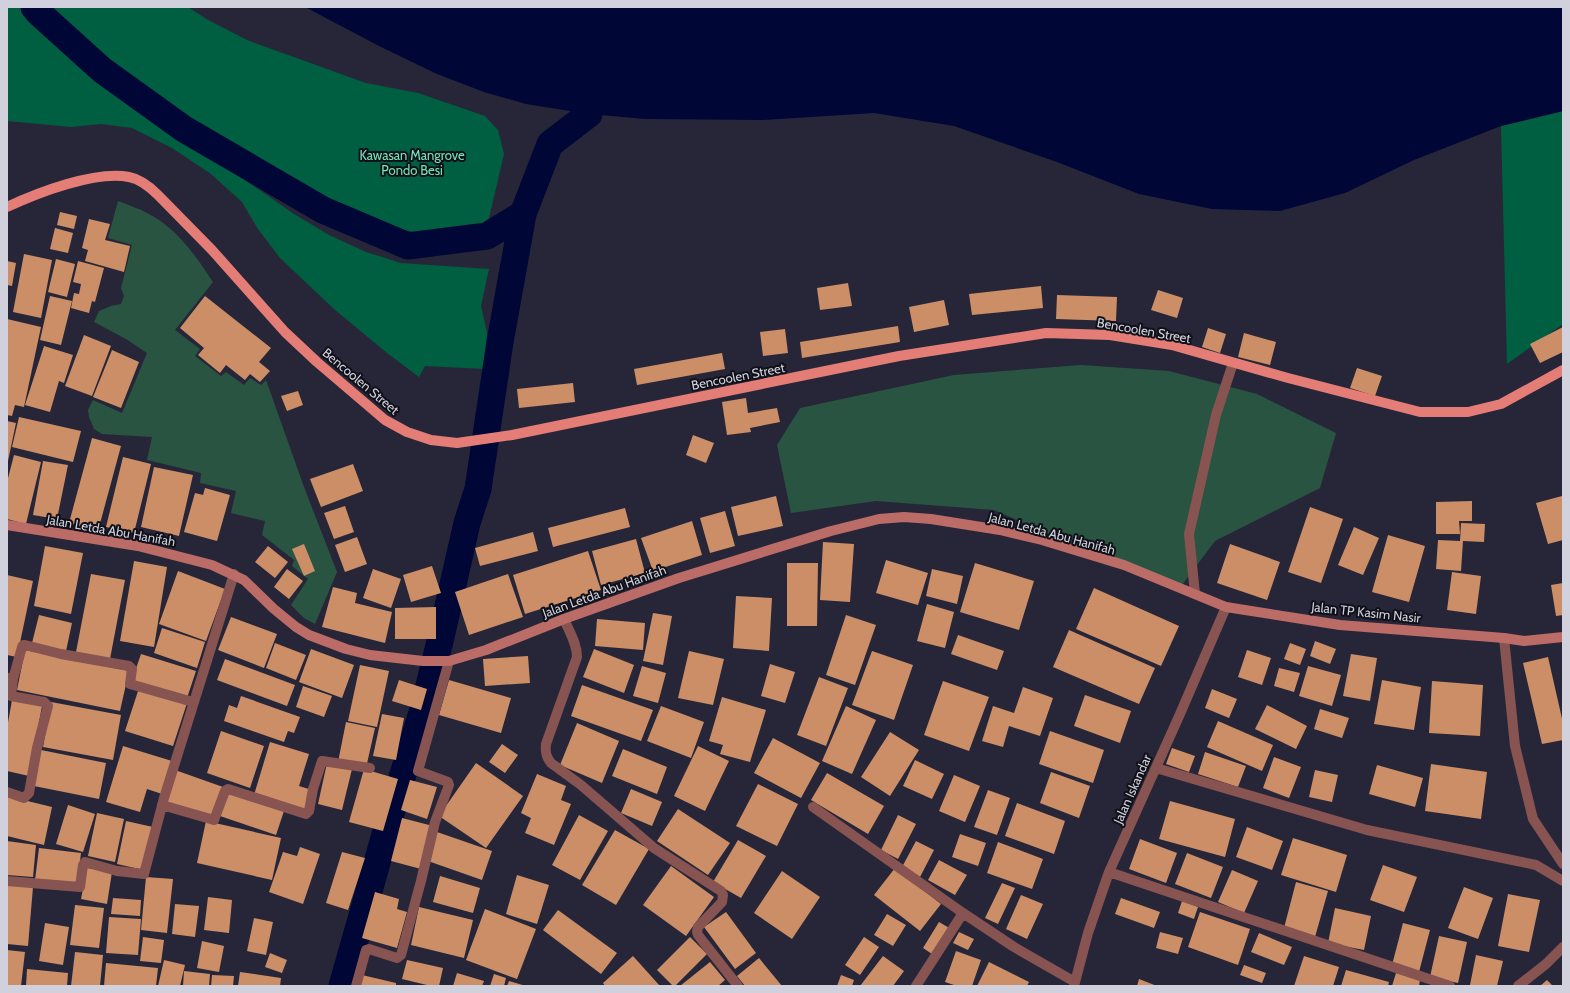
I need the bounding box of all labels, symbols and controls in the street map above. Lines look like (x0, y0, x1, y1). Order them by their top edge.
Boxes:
park label: Kawasan Mangrove Pondo Besi (359, 147, 465, 178)
street label: Bencoolen Street (1096, 314, 1193, 346)
street label: Bencoolen Street (319, 344, 403, 418)
street label: Bencoolen Street (690, 359, 787, 393)
street label: Jalan Letda Abu Hanifah (986, 508, 1117, 558)
street label: Jalan Letda Abu Hanifah (44, 511, 177, 549)
street label: Jalan Letda Abu Hanifah (539, 561, 668, 621)
street label: Jalan TP Kasim Nasir (1310, 598, 1422, 626)
street label: Jalan Iskandar (1109, 751, 1155, 827)

